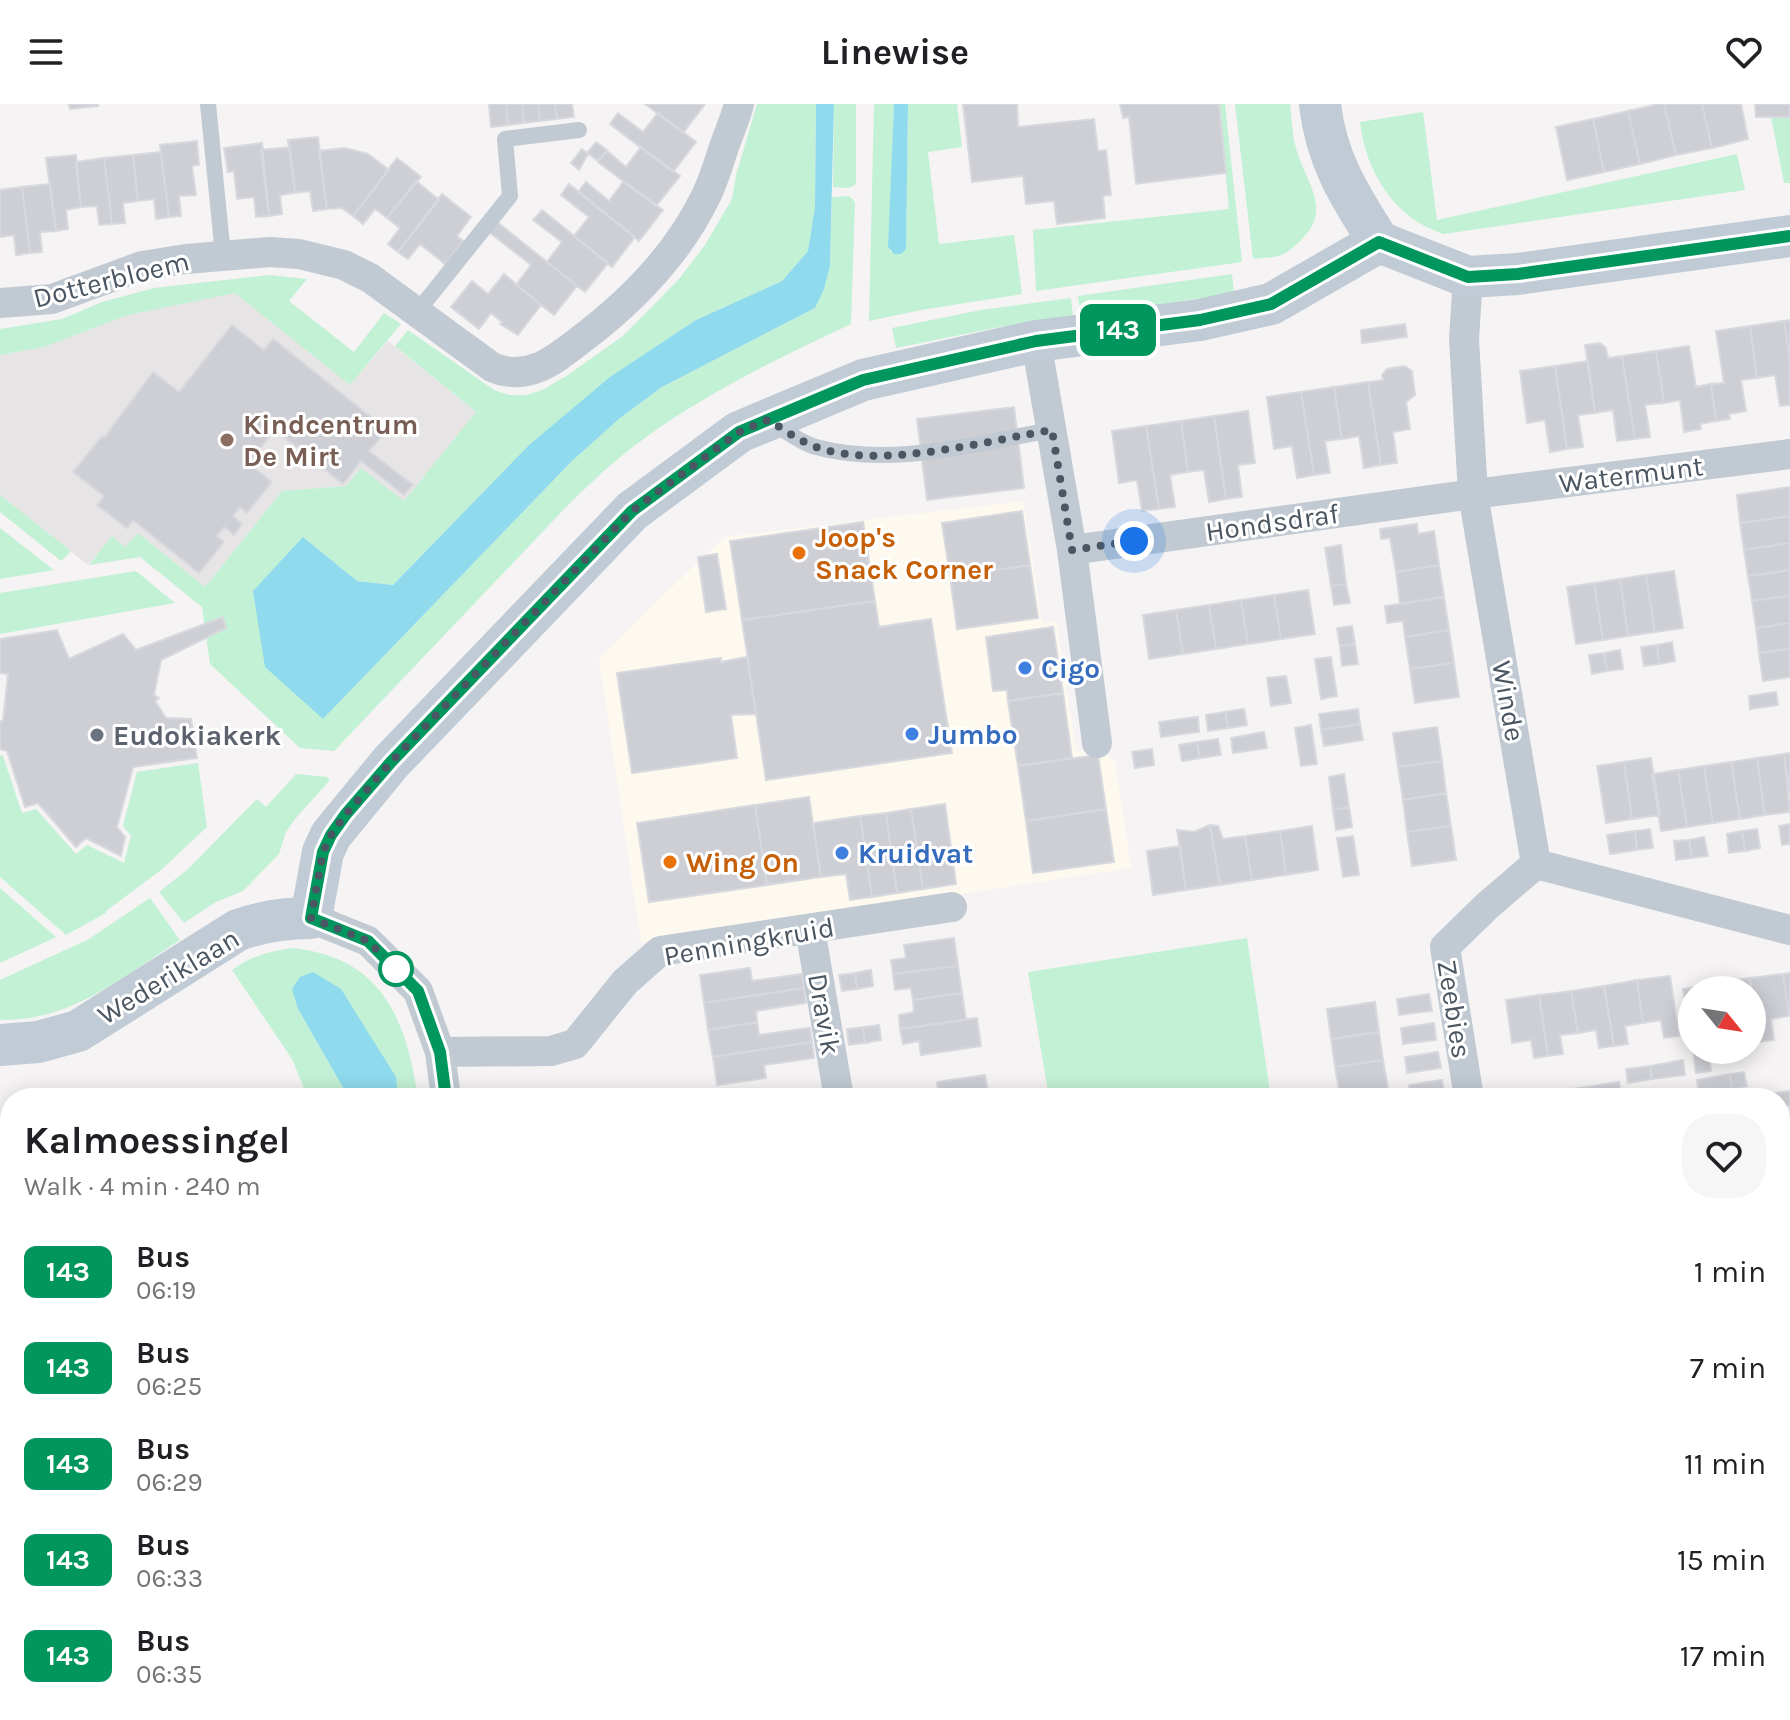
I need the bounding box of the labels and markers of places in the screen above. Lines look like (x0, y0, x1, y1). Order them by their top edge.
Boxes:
place label: Kindcentrum De Mirt (243, 408, 418, 473)
marker: Kindcentrum De Mirt (218, 431, 236, 449)
place label: Joop's Snack Corner (815, 521, 993, 586)
marker: Joop's Snack Corner (790, 544, 808, 562)
place label: Cigo (1041, 652, 1100, 685)
marker: Cigo (1016, 659, 1034, 677)
place label: Jumbo (928, 718, 1018, 751)
place label: Eudokiakerk (113, 719, 282, 752)
marker: Jumbo (903, 725, 921, 743)
marker: Eudokiakerk (88, 726, 106, 744)
place label: Kruidvat (858, 837, 973, 870)
marker: Kruidvat (833, 844, 851, 862)
place label: Wing On (686, 846, 799, 879)
marker: Wing On (661, 853, 679, 871)
unlabelled marker (379, 952, 413, 986)

